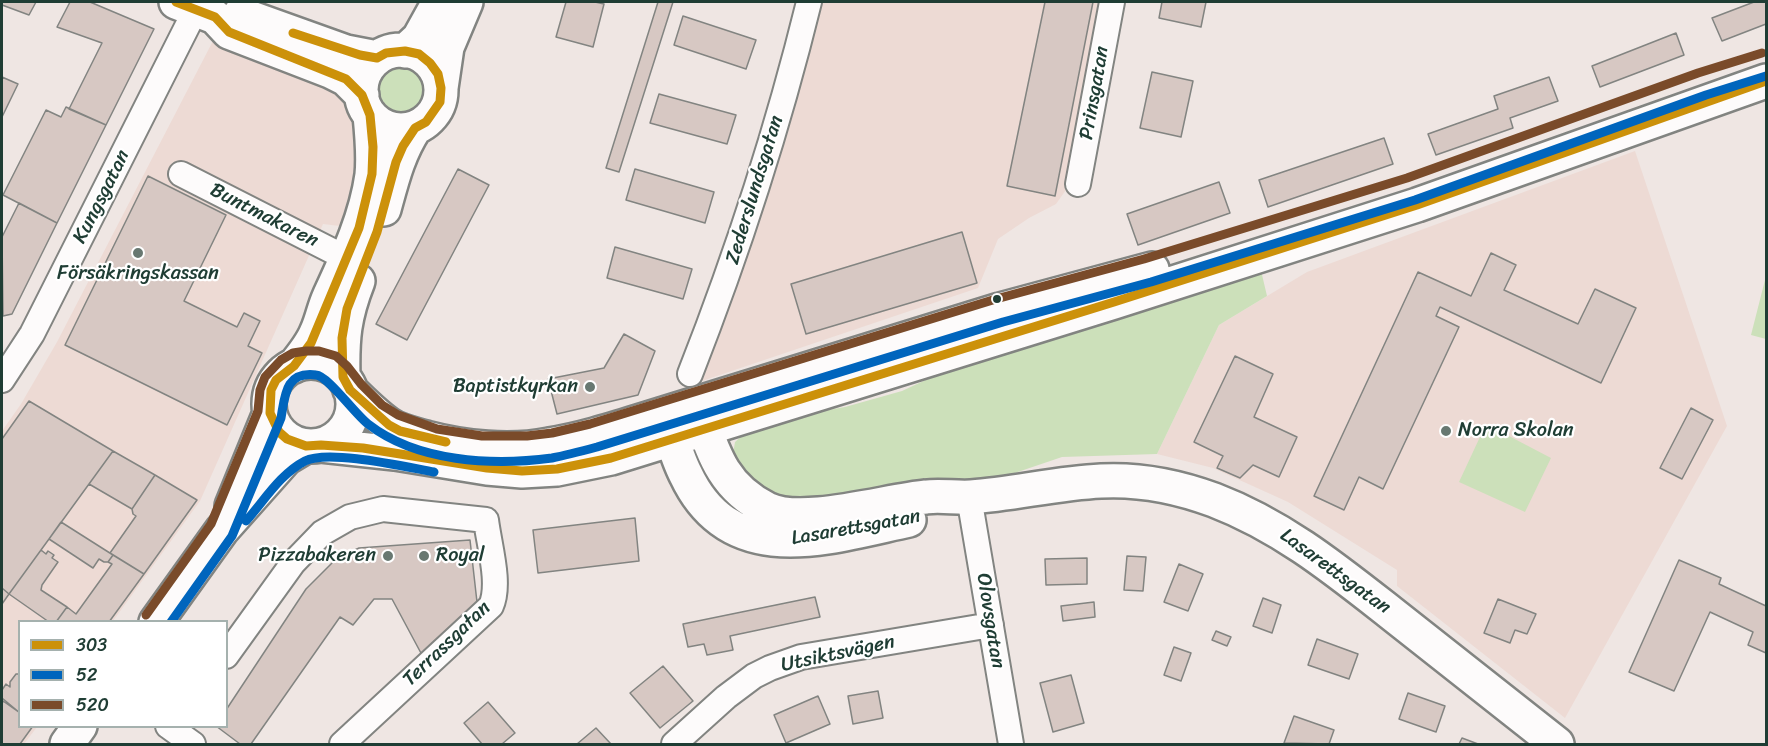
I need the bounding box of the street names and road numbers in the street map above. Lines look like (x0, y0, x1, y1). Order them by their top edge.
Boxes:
street label: Prinsgatan (1075, 44, 1115, 142)
street label: Zederslundsgatan (721, 113, 789, 267)
street label: Kungsgatan (68, 146, 136, 248)
street label: Buntmakaren (206, 178, 322, 254)
street label: Lasarettsgatan (789, 505, 923, 551)
street label: Lasarettsgatan (1275, 524, 1395, 620)
street label: Olovsgatan (971, 572, 1009, 670)
street label: Terrassgatan (398, 596, 496, 692)
street label: Utsiktsvägen (779, 630, 897, 678)

